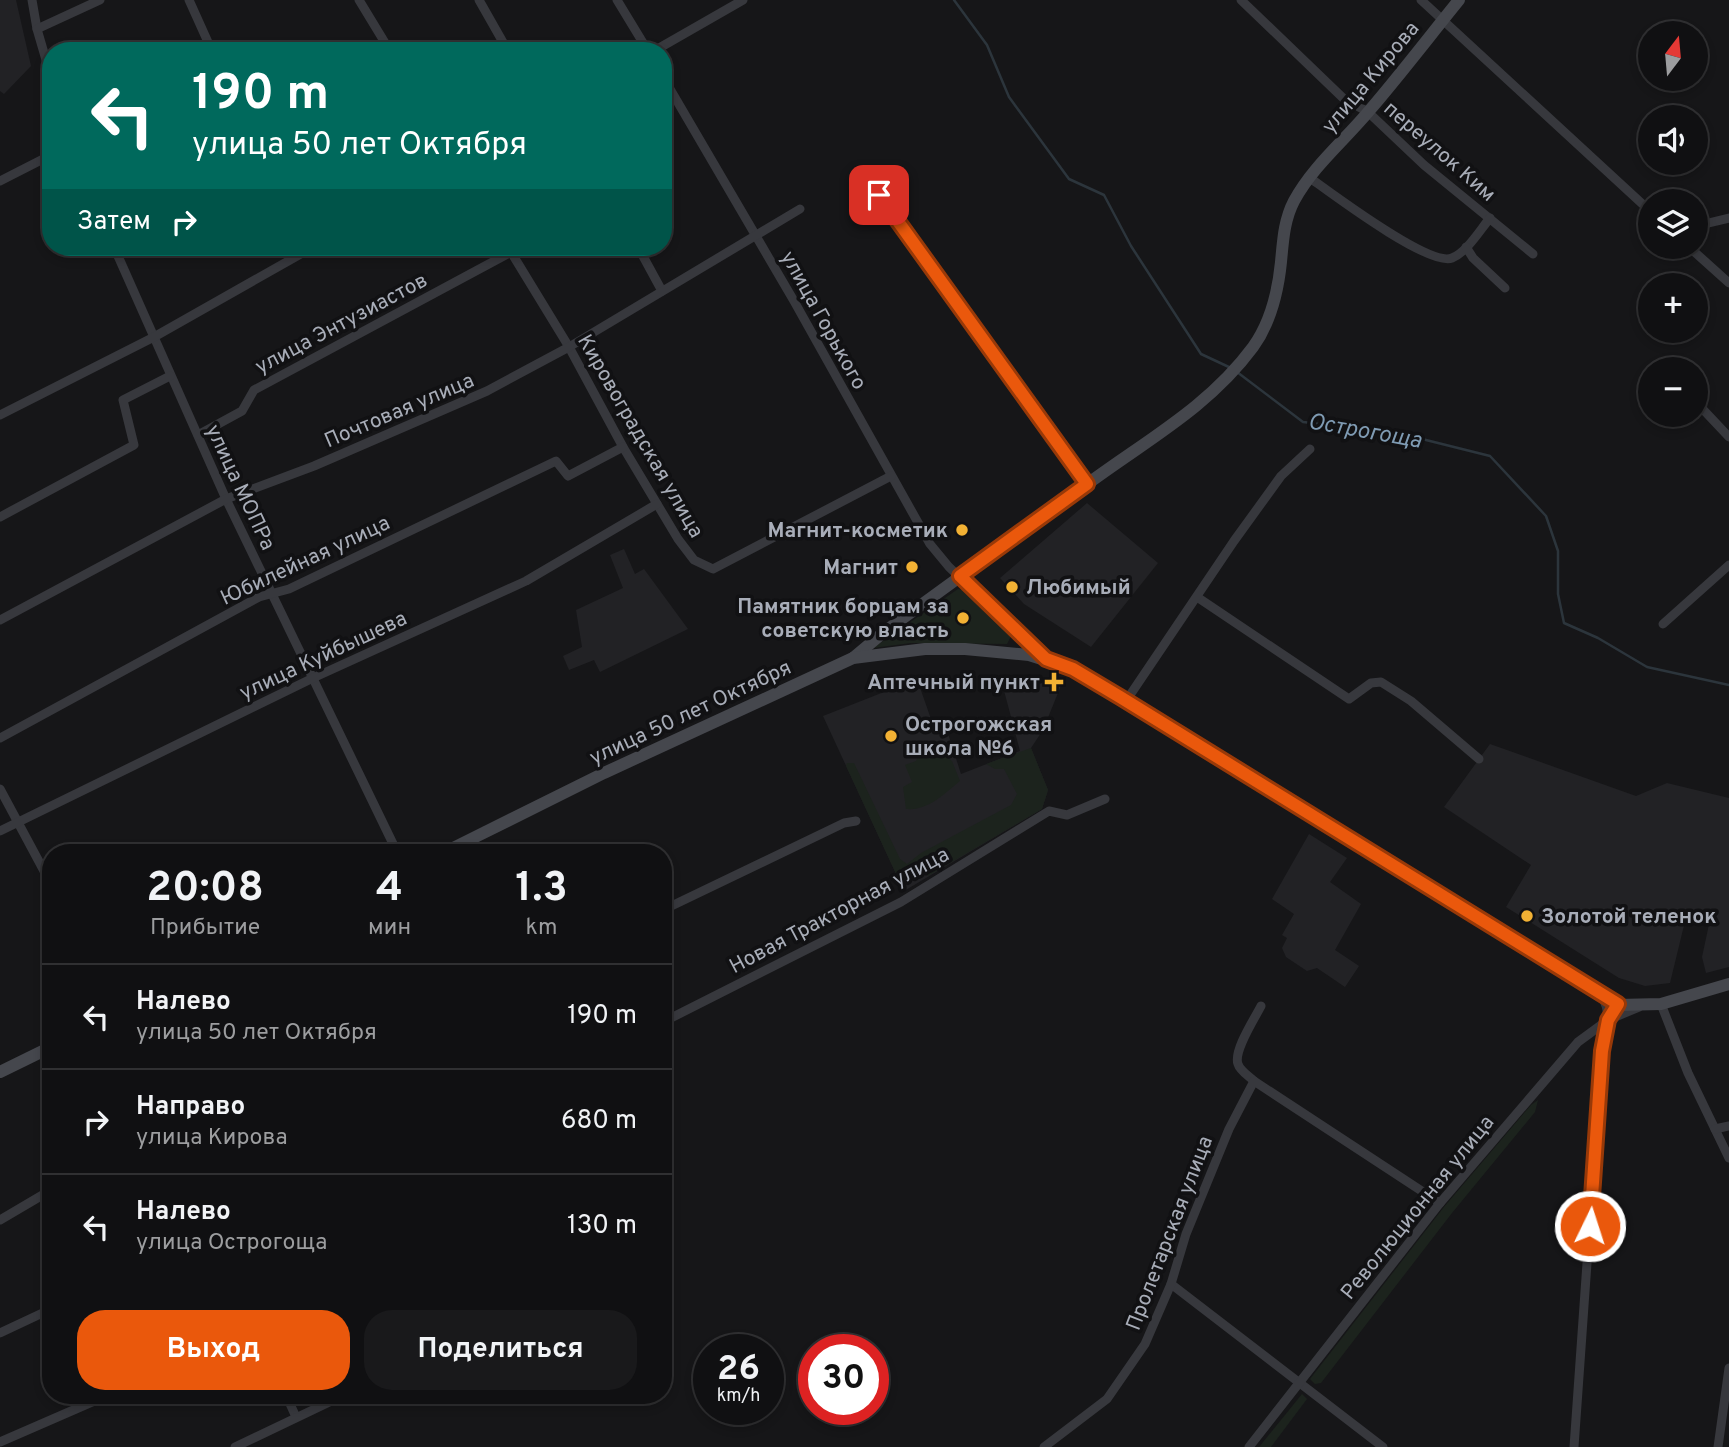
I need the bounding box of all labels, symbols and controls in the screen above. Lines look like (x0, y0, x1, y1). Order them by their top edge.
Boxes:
street label: улица Кирова (1316, 16, 1426, 140)
north arrow (1638, 21, 1708, 91)
map controls (1638, 21, 1708, 427)
text: 190 m (192, 65, 329, 127)
icon: left (77, 70, 168, 161)
street label: переулок Ким (1377, 96, 1501, 208)
button: sound (1638, 105, 1708, 175)
text: улица 50 лет Октября (192, 126, 527, 166)
pin (849, 165, 909, 225)
icon: arrive (860, 176, 898, 214)
button: layers (1638, 189, 1708, 259)
icon: right (165, 203, 203, 241)
text: Затем (77, 206, 151, 239)
street label: улица Горького (773, 247, 872, 395)
street label: улица Энтузиастов (251, 268, 432, 381)
button: + (1638, 273, 1708, 343)
street label: Кировоградская улица (570, 330, 709, 543)
button: − (1638, 357, 1708, 427)
street label: Почтовая улица (321, 368, 479, 455)
water label: Острогоща (1305, 408, 1424, 457)
street label: улица МОПРа (199, 420, 281, 555)
street label: Юбилейная улица (217, 510, 395, 612)
place label: Магнит-косметик (767, 518, 948, 545)
marker: Магнит-косметик (954, 522, 970, 538)
place label: Магнит (823, 555, 898, 582)
marker: Магнит (904, 559, 920, 575)
place label: Любимый (1026, 575, 1131, 602)
marker: Любимый (1004, 579, 1020, 595)
place label: Памятник борцам за советскую власть (737, 594, 949, 645)
street label: улица Куйбышева (236, 606, 412, 707)
marker: Памятник борцам за советскую власть (955, 610, 971, 626)
street label: улица 50 лет Октября (585, 655, 796, 772)
place label: Аптечный пункт (867, 670, 1040, 697)
marker: Аптечный пункт (1046, 674, 1062, 690)
place label: Острогожская школа №6 (905, 712, 1052, 763)
marker: Острогожская школа №6 (883, 728, 899, 744)
street label: Новая Тракторная улица (725, 842, 954, 981)
text: 20:08 (146, 863, 264, 916)
text: 4 (376, 863, 403, 916)
text: 1.3 (515, 863, 568, 916)
place label: Золотой теленок (1541, 904, 1717, 931)
marker: Золотой теленок (1519, 908, 1535, 924)
text: Прибытие (150, 914, 260, 943)
text: мин (368, 914, 411, 943)
text: km (526, 914, 557, 943)
text: Налево (136, 986, 231, 1019)
icon: left (77, 998, 115, 1036)
text: 190 m (567, 1000, 637, 1033)
text: улица 50 лет Октября (136, 1019, 377, 1048)
text: Направо (136, 1091, 245, 1124)
icon: right (77, 1103, 115, 1141)
text: 680 m (561, 1105, 637, 1138)
street label: Революционная улица (1335, 1110, 1501, 1306)
text: улица Кирова (136, 1124, 288, 1153)
street label: Пролетарская улица (1121, 1132, 1220, 1335)
position arrow (1553, 1189, 1627, 1263)
text: Налево (136, 1196, 231, 1229)
icon: left (77, 1208, 115, 1246)
text: 130 m (567, 1210, 637, 1243)
text: улица Острогоща (136, 1229, 327, 1258)
button: Выход (77, 1310, 350, 1390)
button: Поделиться (364, 1310, 637, 1390)
speed limit sign: 30 (798, 1334, 889, 1425)
text: 26 (717, 1348, 760, 1392)
text: km/h (717, 1385, 760, 1408)

